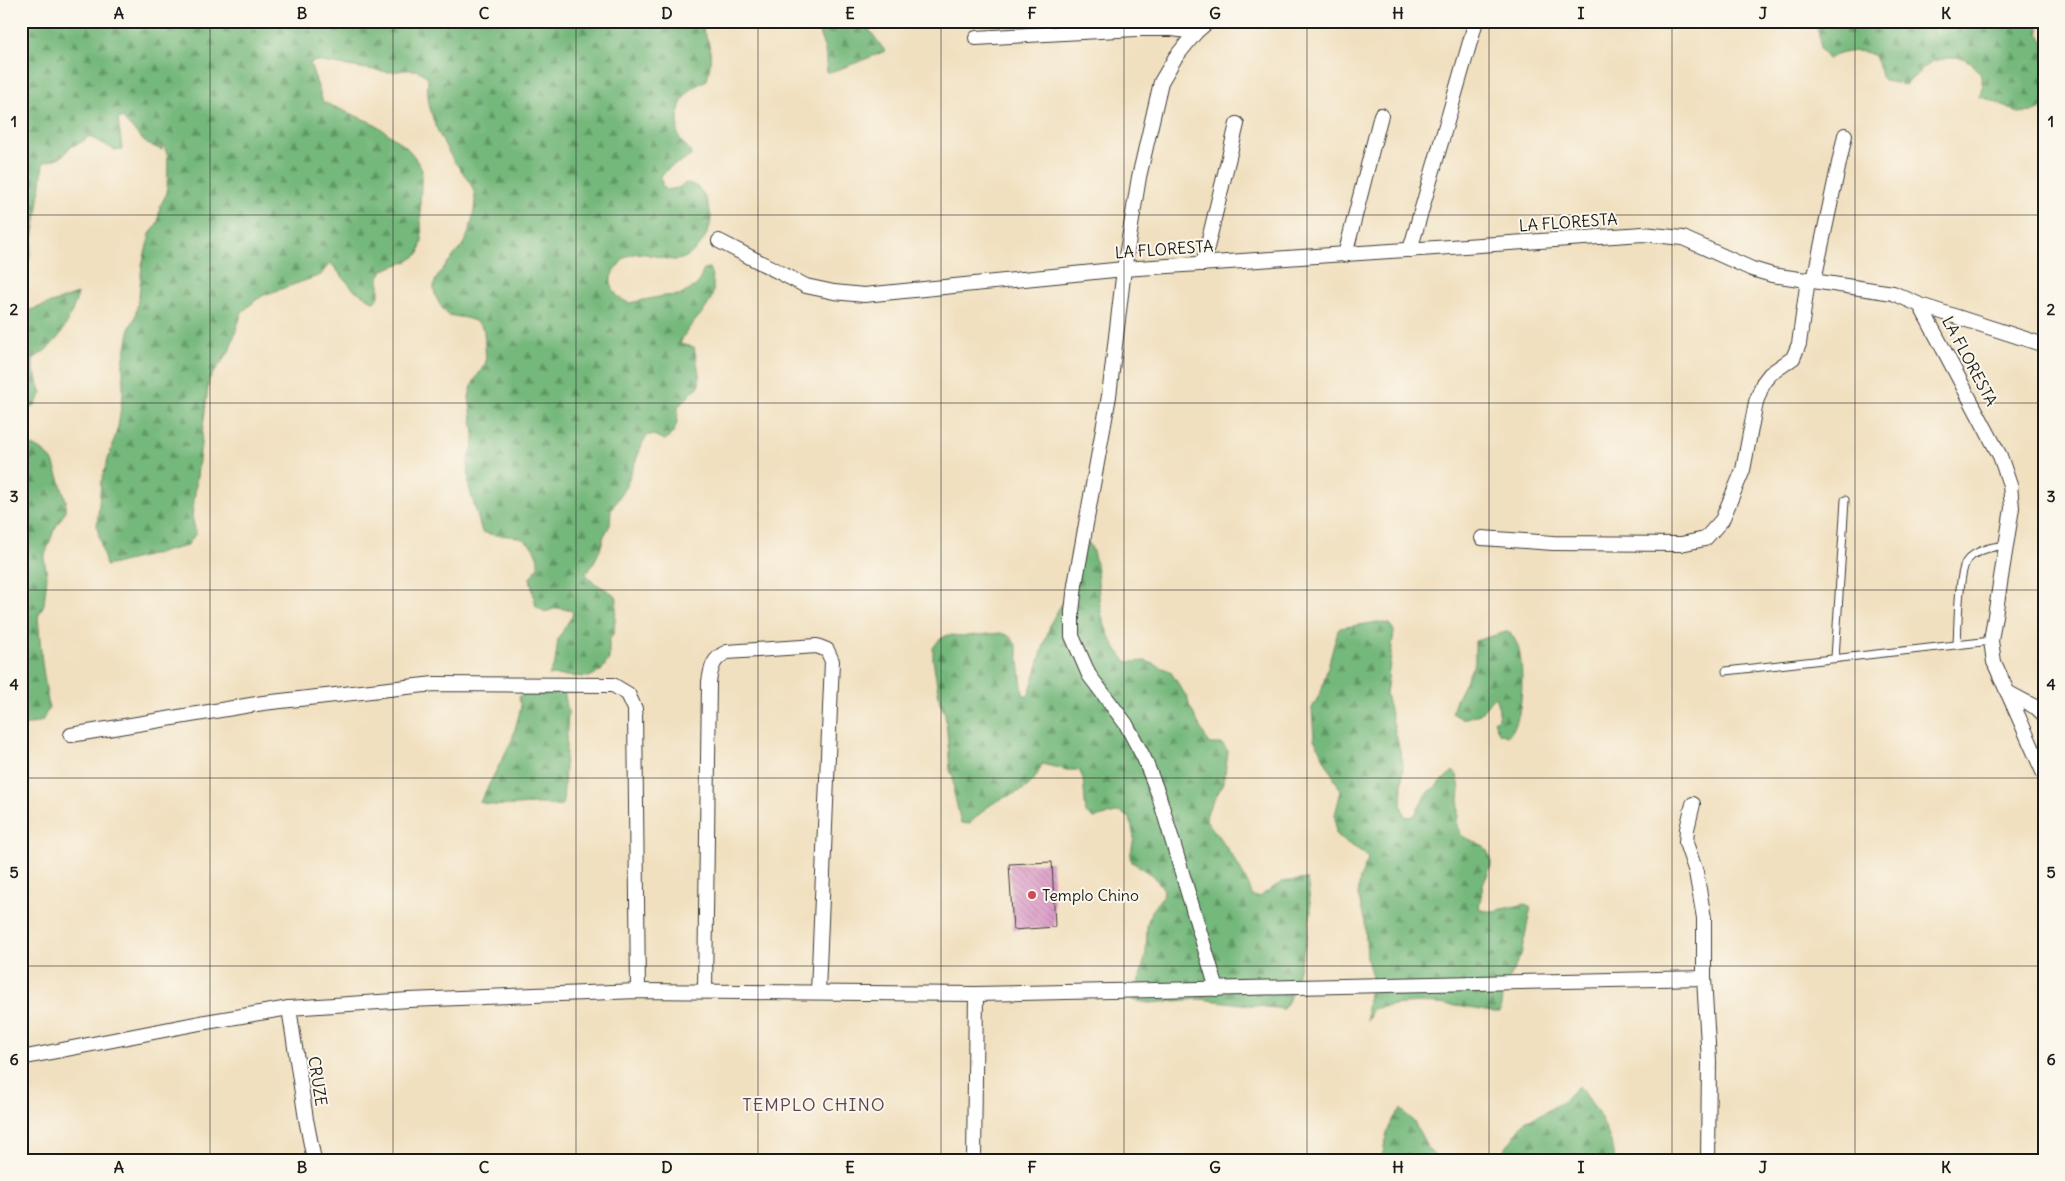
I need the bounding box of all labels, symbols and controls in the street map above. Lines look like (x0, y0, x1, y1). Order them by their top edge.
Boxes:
text: A (114, 3, 124, 23)
text: B (297, 3, 308, 23)
text: C (479, 3, 490, 23)
text: D (661, 3, 673, 23)
text: E (845, 3, 855, 23)
text: F (1027, 3, 1037, 23)
text: G (1209, 3, 1221, 23)
text: H (1392, 3, 1404, 23)
text: I (1578, 3, 1585, 23)
text: J (1759, 3, 1768, 23)
text: K (1941, 3, 1951, 23)
text: 1 (11, 111, 17, 131)
text: 1 (2048, 111, 2054, 131)
street label: LA FLORESTA (1518, 209, 1618, 235)
street label: LA FLORESTA (1114, 236, 1214, 262)
text: 2 (10, 299, 19, 319)
text: 2 (2047, 299, 2056, 319)
street label: LA FLORESTA (1938, 313, 2002, 409)
text: 3 (9, 486, 19, 506)
text: 3 (2046, 486, 2056, 506)
text: 4 (9, 674, 19, 694)
text: 4 (2046, 674, 2056, 694)
text: 5 (9, 862, 19, 882)
text: 5 (2046, 862, 2056, 882)
place label: Templo Chino (1042, 885, 1139, 905)
marker: Templo Chino (1026, 889, 1038, 901)
text: 6 (9, 1049, 19, 1069)
text: 6 (2046, 1049, 2056, 1069)
street label: CRUZE (304, 1055, 332, 1107)
district label: TEMPLO CHINO (742, 1093, 886, 1116)
text: A (114, 1157, 124, 1177)
text: B (297, 1157, 308, 1177)
text: C (479, 1157, 490, 1177)
text: D (661, 1157, 673, 1177)
text: E (845, 1157, 855, 1177)
text: F (1027, 1157, 1037, 1177)
text: G (1209, 1157, 1221, 1177)
text: H (1392, 1157, 1404, 1177)
text: I (1578, 1157, 1585, 1177)
text: J (1759, 1157, 1768, 1177)
text: K (1941, 1157, 1951, 1177)

